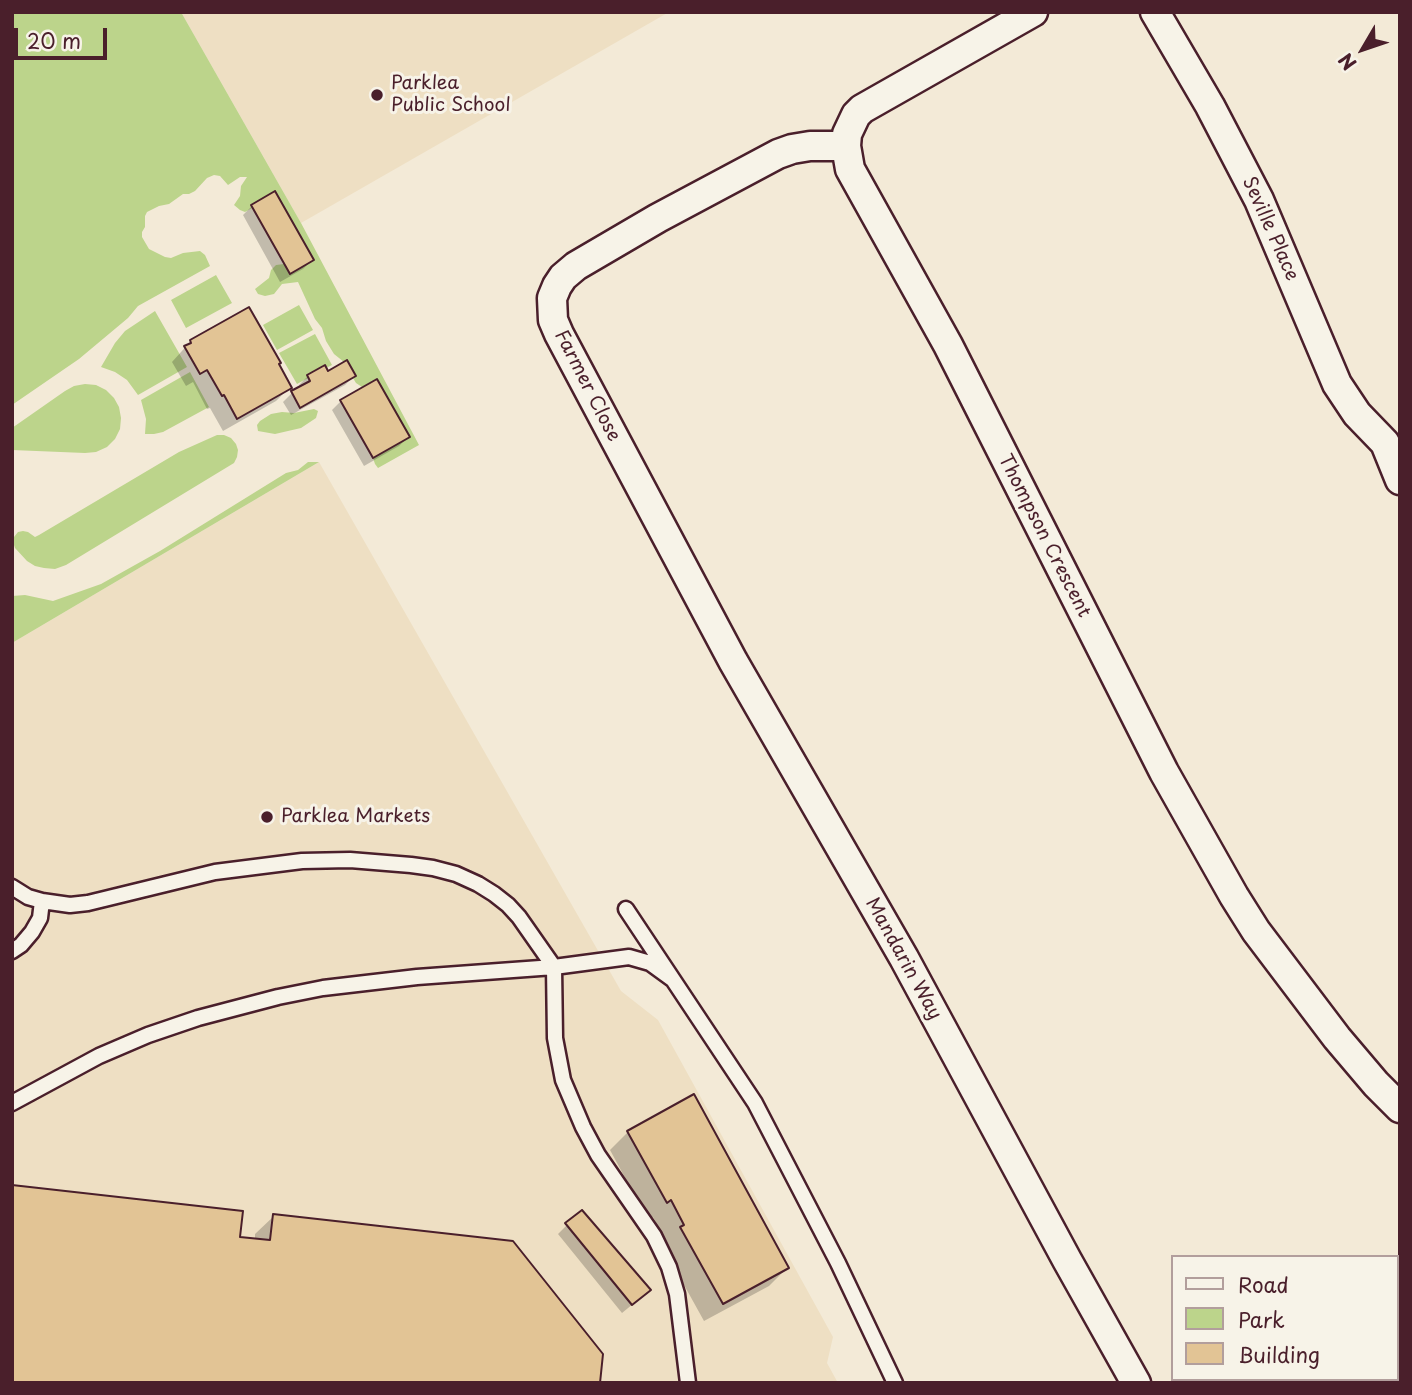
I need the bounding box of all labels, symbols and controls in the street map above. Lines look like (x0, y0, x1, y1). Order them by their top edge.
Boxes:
scale bar (18, 14, 110, 58)
north arrow (1328, 14, 1398, 84)
text: 20 m (27, 24, 81, 56)
text: N (1331, 48, 1362, 77)
place label: Parklea Public School (391, 73, 511, 117)
marker: Parklea Public School (369, 87, 385, 103)
street label: Seville Place (1237, 173, 1303, 285)
street label: Farmer Close (549, 326, 625, 446)
street label: Thompson Crescent (993, 451, 1095, 621)
place label: Parklea Markets (281, 806, 430, 828)
marker: Parklea Markets (259, 809, 275, 825)
street label: Mandarin Way (860, 894, 946, 1024)
legend (1170, 1255, 1398, 1381)
text: Road (1238, 1268, 1289, 1300)
text: Park (1238, 1303, 1285, 1335)
text: Building (1238, 1338, 1320, 1370)

